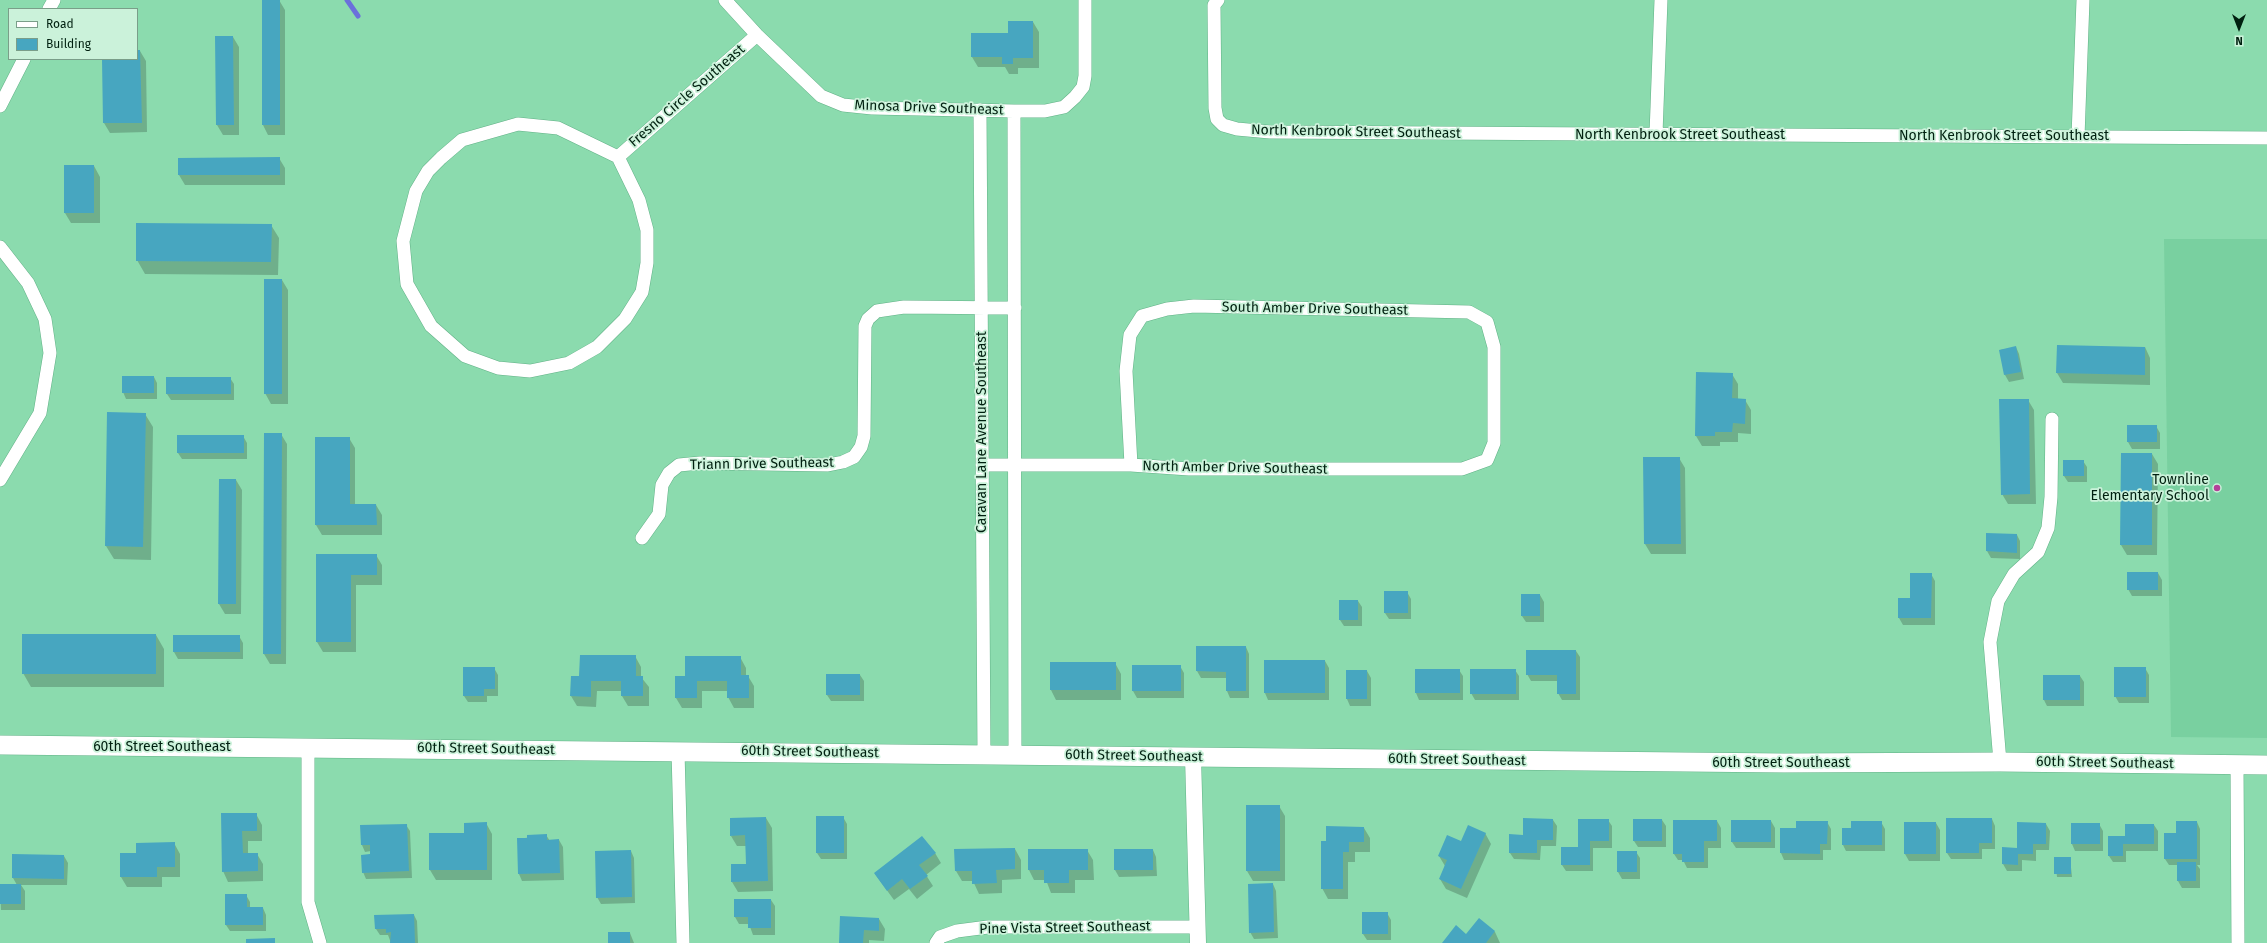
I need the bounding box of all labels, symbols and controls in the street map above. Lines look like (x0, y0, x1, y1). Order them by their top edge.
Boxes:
legend (8, 8, 138, 60)
north arrow (2219, 8, 2259, 48)
text: Road (46, 17, 74, 31)
text: N (2235, 34, 2243, 47)
text: Building (46, 37, 91, 51)
street label: Fresno Circle Southeast (626, 41, 748, 151)
street label: Minosa Drive Southeast (854, 97, 1004, 119)
street label: North Kenbrook Street Southeast (1251, 122, 1461, 142)
street label: North Kenbrook Street Southeast (1575, 127, 1785, 143)
street label: North Kenbrook Street Southeast (1899, 128, 2109, 144)
street label: South Amber Drive Southeast (1222, 299, 1408, 319)
street label: Caravan Lane Avenue Southeast (974, 331, 990, 533)
street label: Triann Drive Southeast (690, 454, 834, 474)
street label: North Amber Drive Southeast (1142, 458, 1328, 478)
place label: Townline Elementary School (2091, 472, 2209, 504)
marker: Townline Elementary School (2212, 483, 2222, 493)
street label: 60th Street Southeast (93, 739, 231, 755)
street label: 60th Street Southeast (417, 739, 555, 759)
street label: 60th Street Southeast (741, 742, 879, 762)
street label: 60th Street Southeast (1065, 746, 1203, 766)
street label: 60th Street Southeast (1388, 750, 1526, 770)
street label: 60th Street Southeast (2036, 753, 2174, 773)
street label: 60th Street Southeast (1712, 755, 1850, 771)
street label: Pine Vista Street Southeast (979, 918, 1151, 938)

